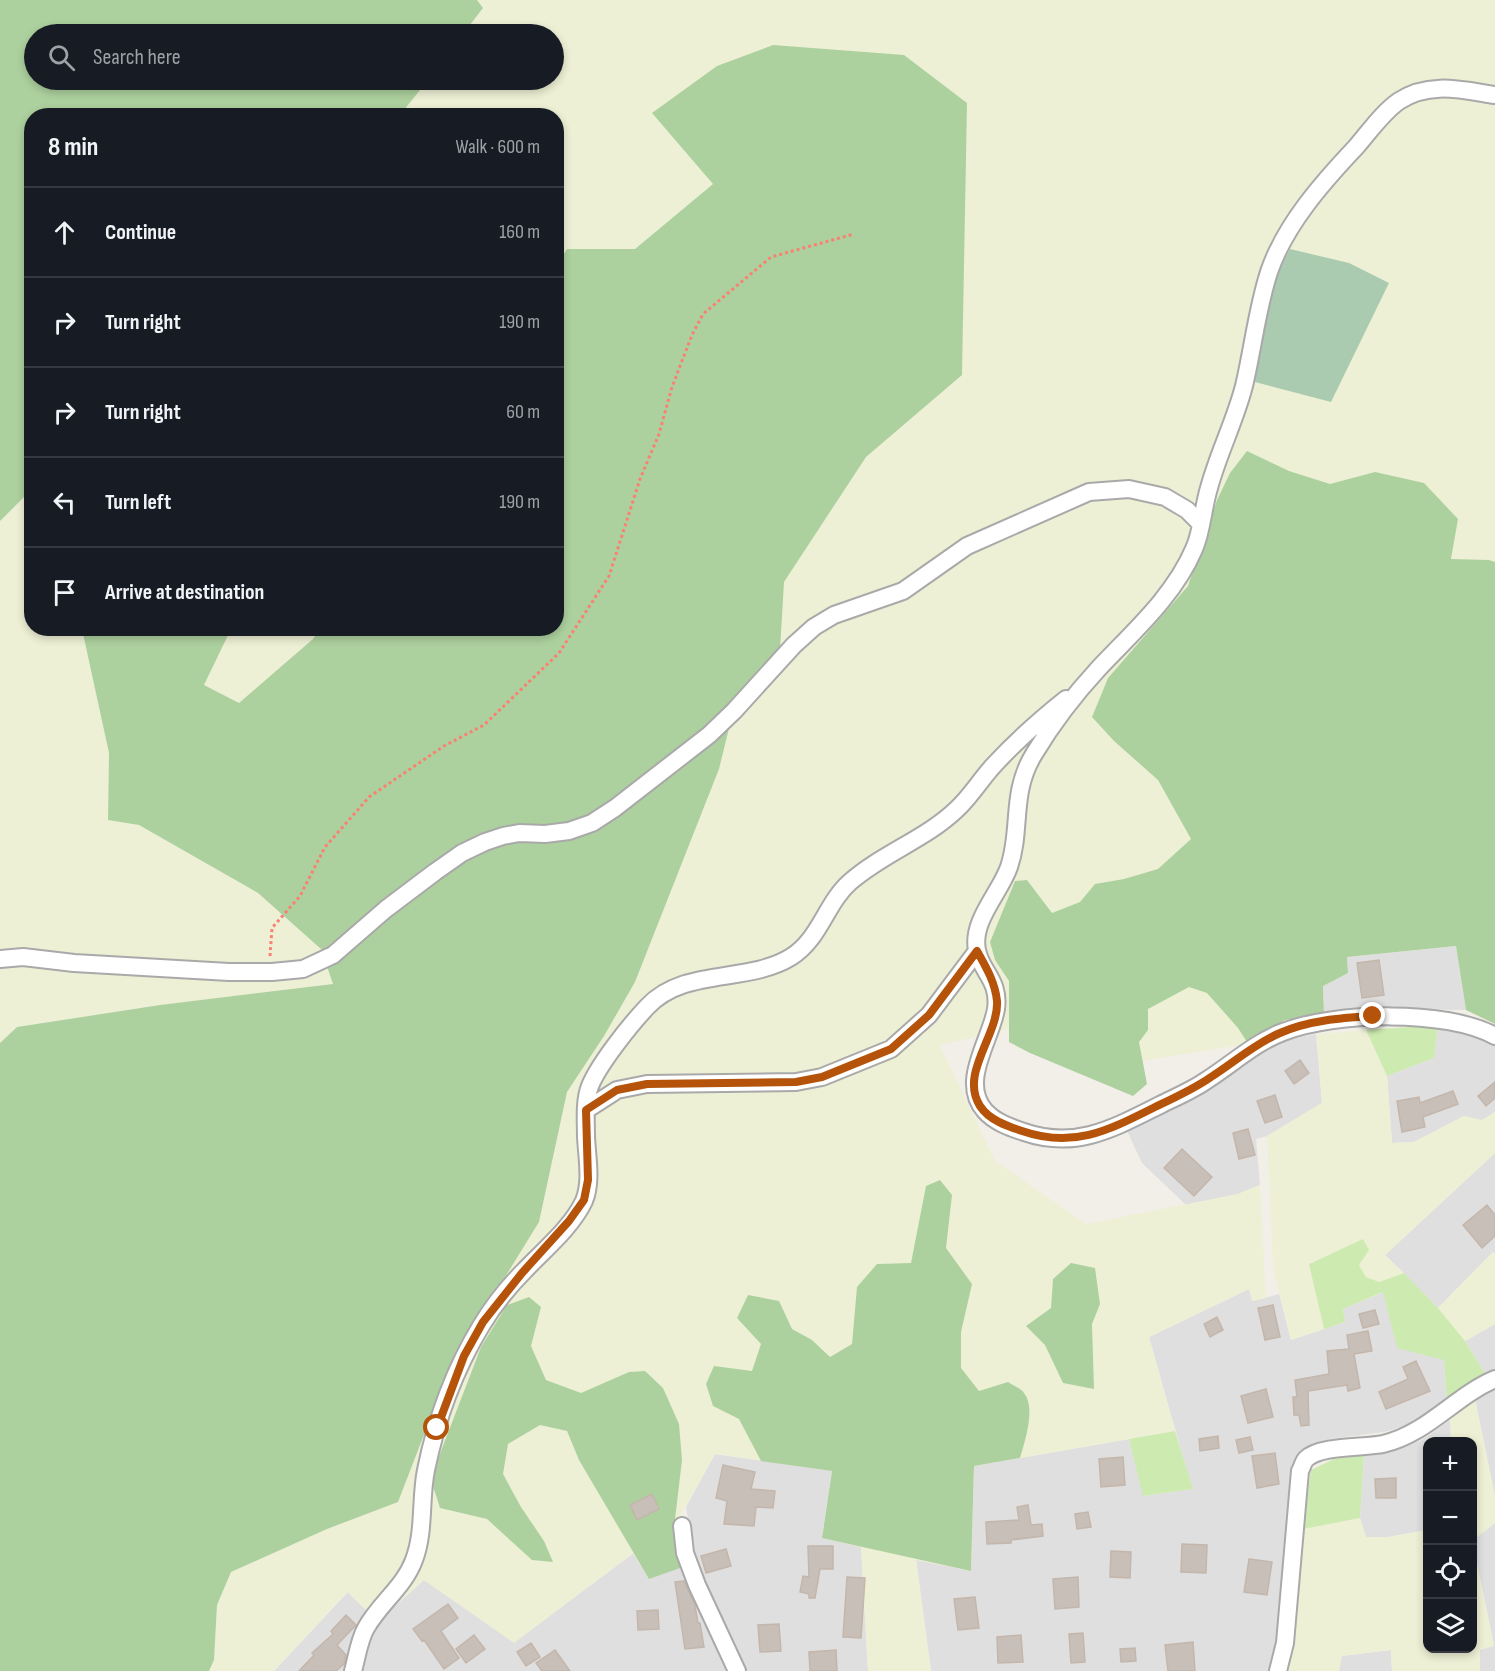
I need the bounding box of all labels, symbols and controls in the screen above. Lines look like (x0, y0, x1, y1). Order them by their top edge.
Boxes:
search box (24, 24, 564, 90)
icon: search (45, 41, 78, 74)
text: Search here (93, 44, 180, 71)
text: 8 min (48, 132, 98, 163)
text: Walk · 600 m (456, 135, 540, 159)
icon: ahead (48, 216, 81, 249)
text: Continue (105, 219, 176, 246)
text: 160 m (499, 220, 540, 244)
icon: right (48, 306, 81, 339)
text: Turn right (105, 309, 181, 336)
text: 190 m (499, 310, 540, 334)
icon: right (48, 396, 81, 429)
text: Turn right (105, 399, 181, 426)
text: 60 m (506, 400, 540, 424)
icon: left (48, 486, 81, 519)
text: Turn left (105, 489, 171, 516)
text: 190 m (499, 490, 540, 514)
icon: arrive (48, 576, 81, 609)
text: Arrive at destination (105, 579, 264, 606)
route end (1359, 1002, 1385, 1028)
route start (423, 1414, 449, 1440)
map controls (1423, 1437, 1477, 1653)
button: + (1423, 1437, 1477, 1491)
button: − (1423, 1491, 1477, 1545)
button: locate (1423, 1545, 1477, 1599)
button: layers (1423, 1599, 1477, 1653)

